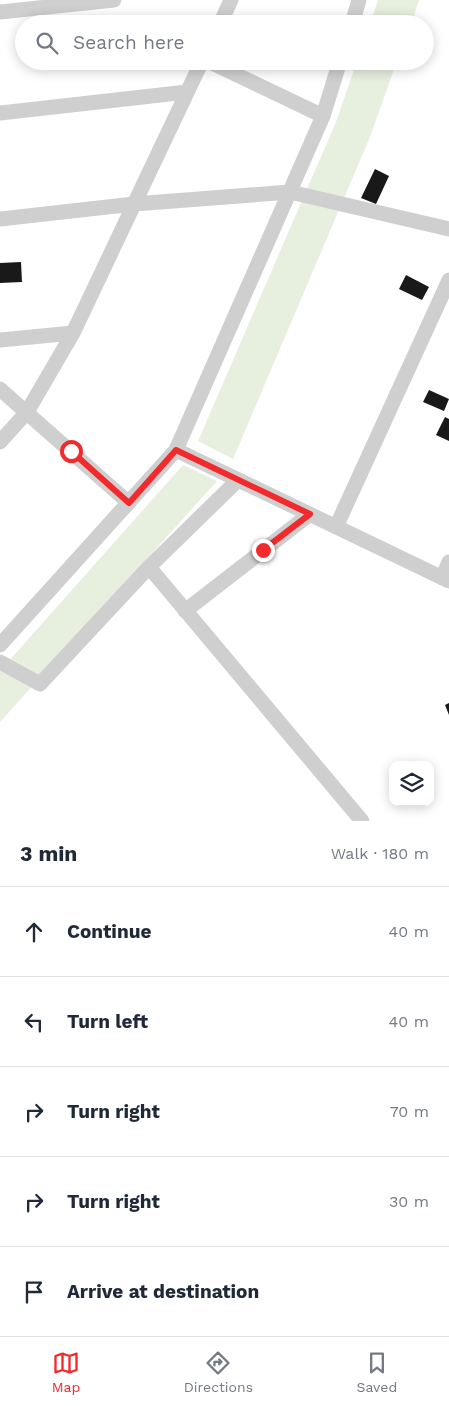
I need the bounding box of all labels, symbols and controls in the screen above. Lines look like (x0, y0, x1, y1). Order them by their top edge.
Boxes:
search box (15, 15, 434, 70)
icon: search (33, 29, 61, 57)
text: Search here (73, 31, 184, 54)
route start (60, 440, 83, 463)
route end (252, 539, 275, 562)
map controls (389, 761, 434, 806)
button: layers (389, 761, 434, 806)
text: 3 min (20, 841, 77, 866)
text: Walk · 180 m (331, 844, 429, 863)
icon: ahead (20, 918, 48, 946)
text: Continue (67, 920, 151, 943)
text: 40 m (389, 922, 429, 941)
icon: left (20, 1008, 48, 1036)
text: Turn left (67, 1010, 148, 1033)
text: 40 m (389, 1012, 429, 1031)
icon: right (20, 1098, 48, 1126)
text: Turn right (67, 1100, 160, 1123)
text: 70 m (390, 1102, 429, 1121)
icon: right (20, 1188, 48, 1216)
text: Turn right (67, 1190, 160, 1213)
text: 30 m (389, 1192, 429, 1211)
icon: arrive (20, 1278, 48, 1306)
text: Arrive at destination (67, 1280, 259, 1303)
tab: Map (52, 1349, 80, 1395)
tab: Directions (184, 1349, 253, 1395)
tab: Saved (357, 1349, 397, 1395)

